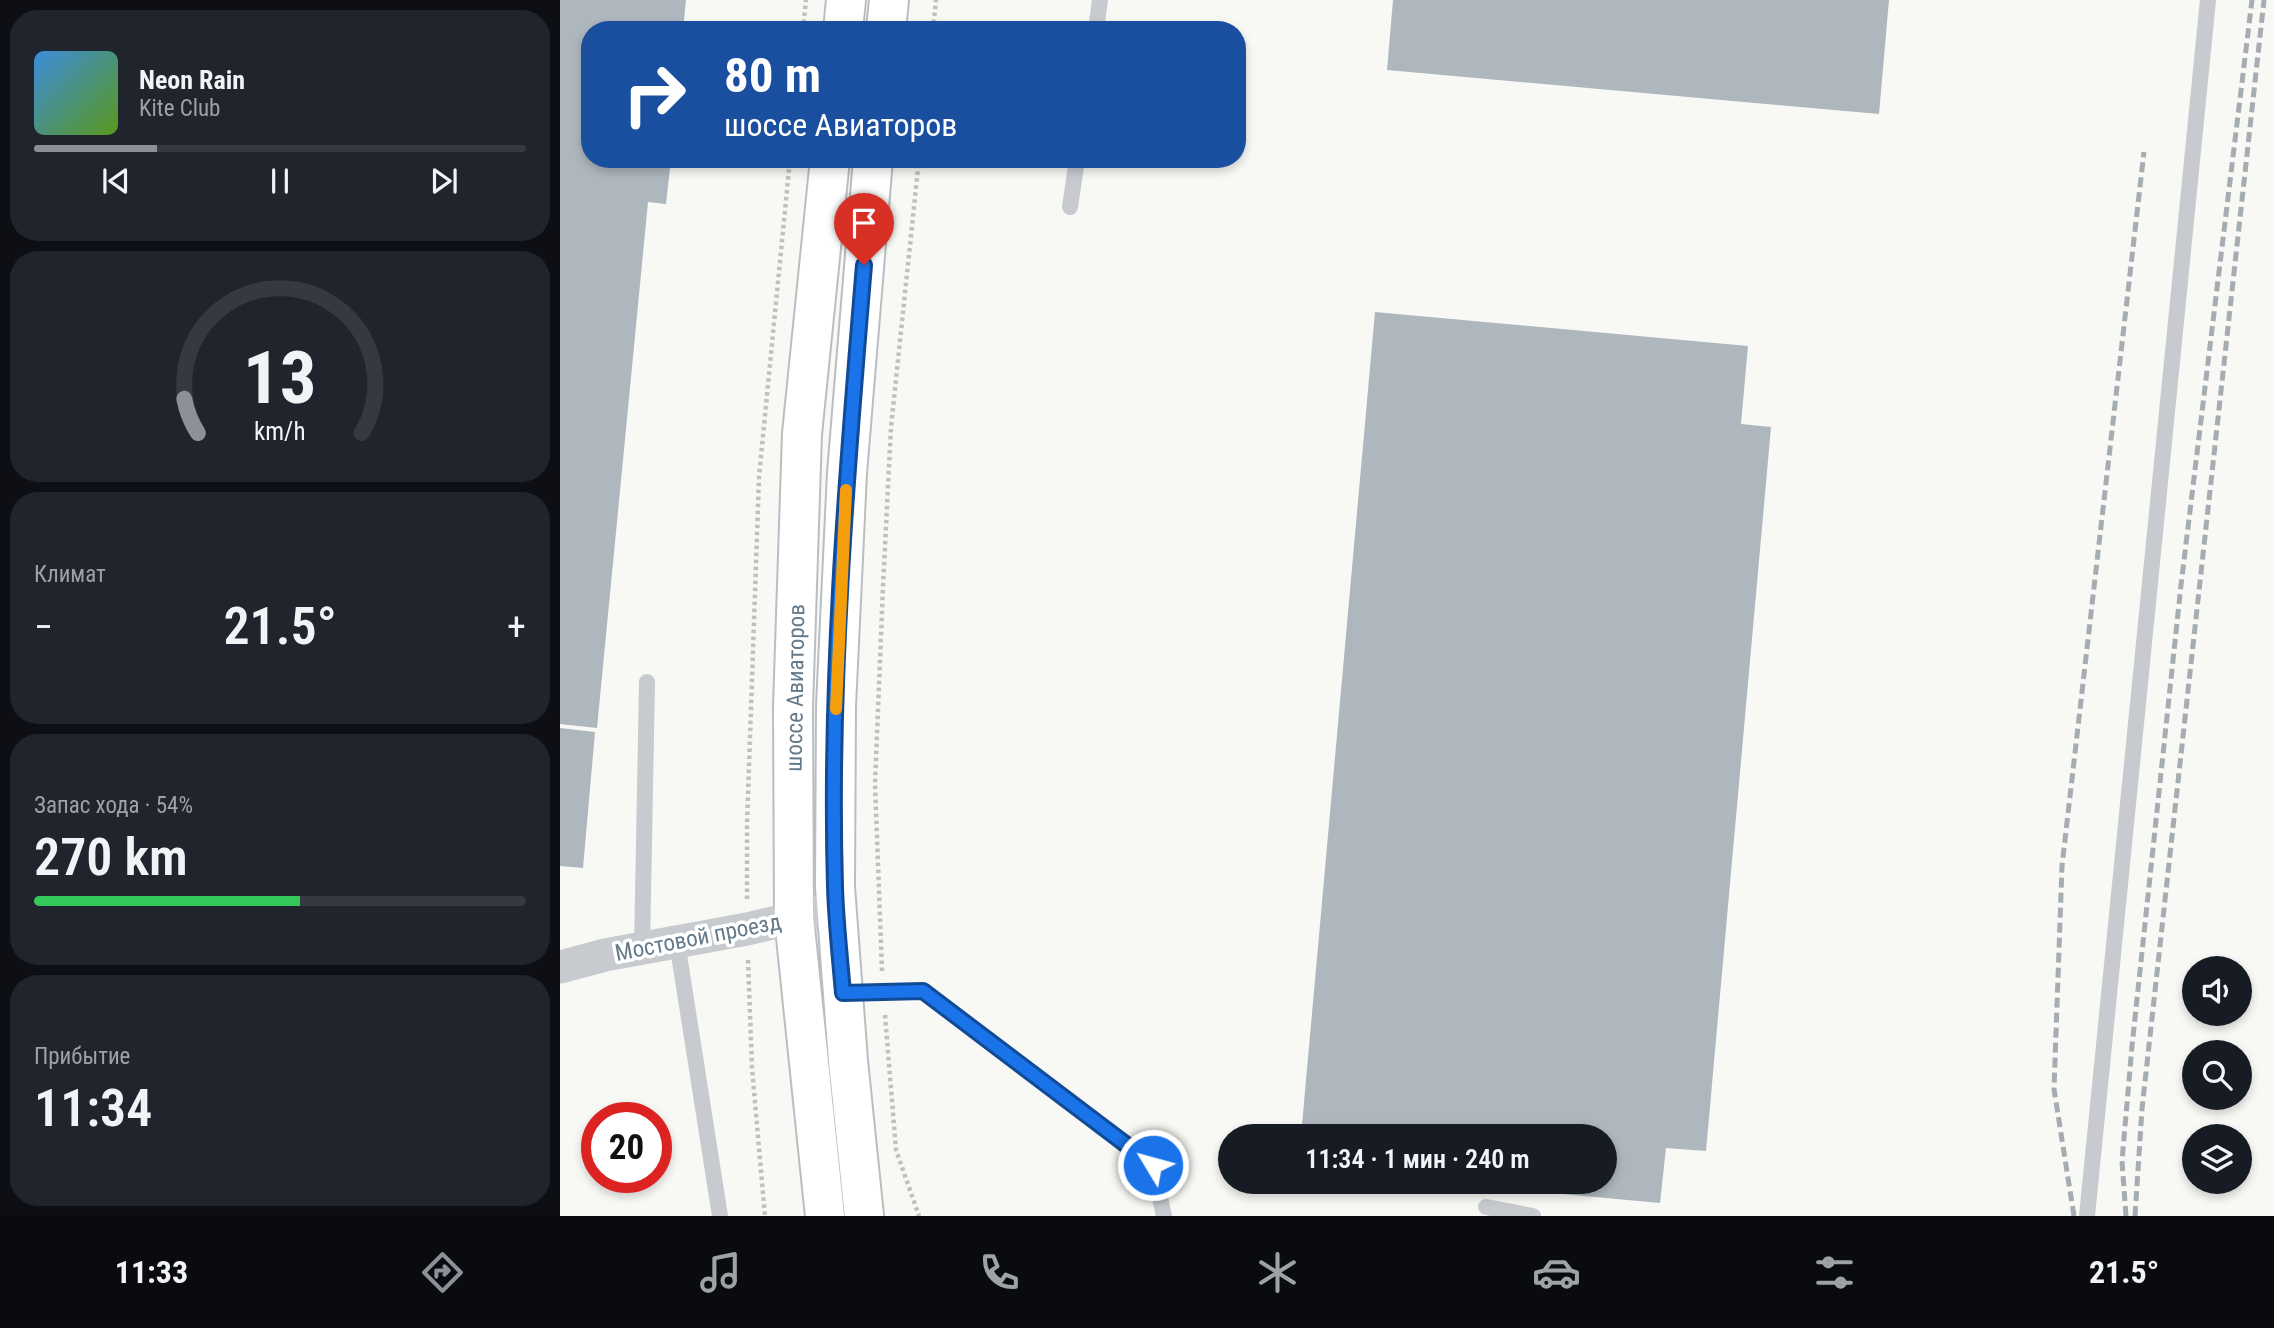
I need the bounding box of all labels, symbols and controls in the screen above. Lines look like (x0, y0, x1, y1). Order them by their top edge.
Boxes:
text: 80 m (724, 47, 821, 104)
icon: right (609, 49, 700, 140)
text: Neon Rain (139, 65, 245, 95)
text: Kite Club (139, 95, 220, 122)
text: шоссе Авиаторов (724, 106, 957, 144)
icon: previous (97, 162, 135, 200)
icon: pause (261, 162, 299, 200)
icon: next (425, 162, 463, 200)
pin (834, 193, 894, 265)
icon: arrive (845, 204, 883, 242)
text: 13 (243, 335, 317, 421)
text: km/h (254, 417, 306, 446)
text: Климат (34, 561, 106, 588)
text: 21.5° (223, 596, 337, 657)
street label: шоссе Авиаторов (781, 604, 810, 772)
text: − (34, 605, 53, 649)
text: + (507, 605, 526, 649)
text: Запас хода · 54% (34, 792, 193, 819)
text: 270 km (34, 827, 188, 888)
street label: Мостовой проезд (613, 908, 783, 967)
map controls (2182, 956, 2252, 1194)
button: sound (2182, 956, 2252, 1026)
button: search (2182, 1040, 2252, 1110)
text: Прибытие (34, 1043, 130, 1070)
text: 11:34 (34, 1078, 152, 1139)
speed limit sign: 20 (581, 1102, 672, 1193)
button: layers (2182, 1124, 2252, 1194)
position arrow (1116, 1128, 1190, 1202)
text: 11:34 · 1 мин · 240 m (1305, 1144, 1530, 1174)
icon: directions (418, 1248, 467, 1297)
icon: music (696, 1248, 745, 1297)
icon: phone (975, 1248, 1024, 1297)
icon: climate (1253, 1248, 1302, 1297)
icon: car (1532, 1248, 1581, 1297)
icon: filters (1810, 1248, 1859, 1297)
text: 11:33 (115, 1253, 188, 1291)
text: 21.5° (2089, 1253, 2159, 1291)

